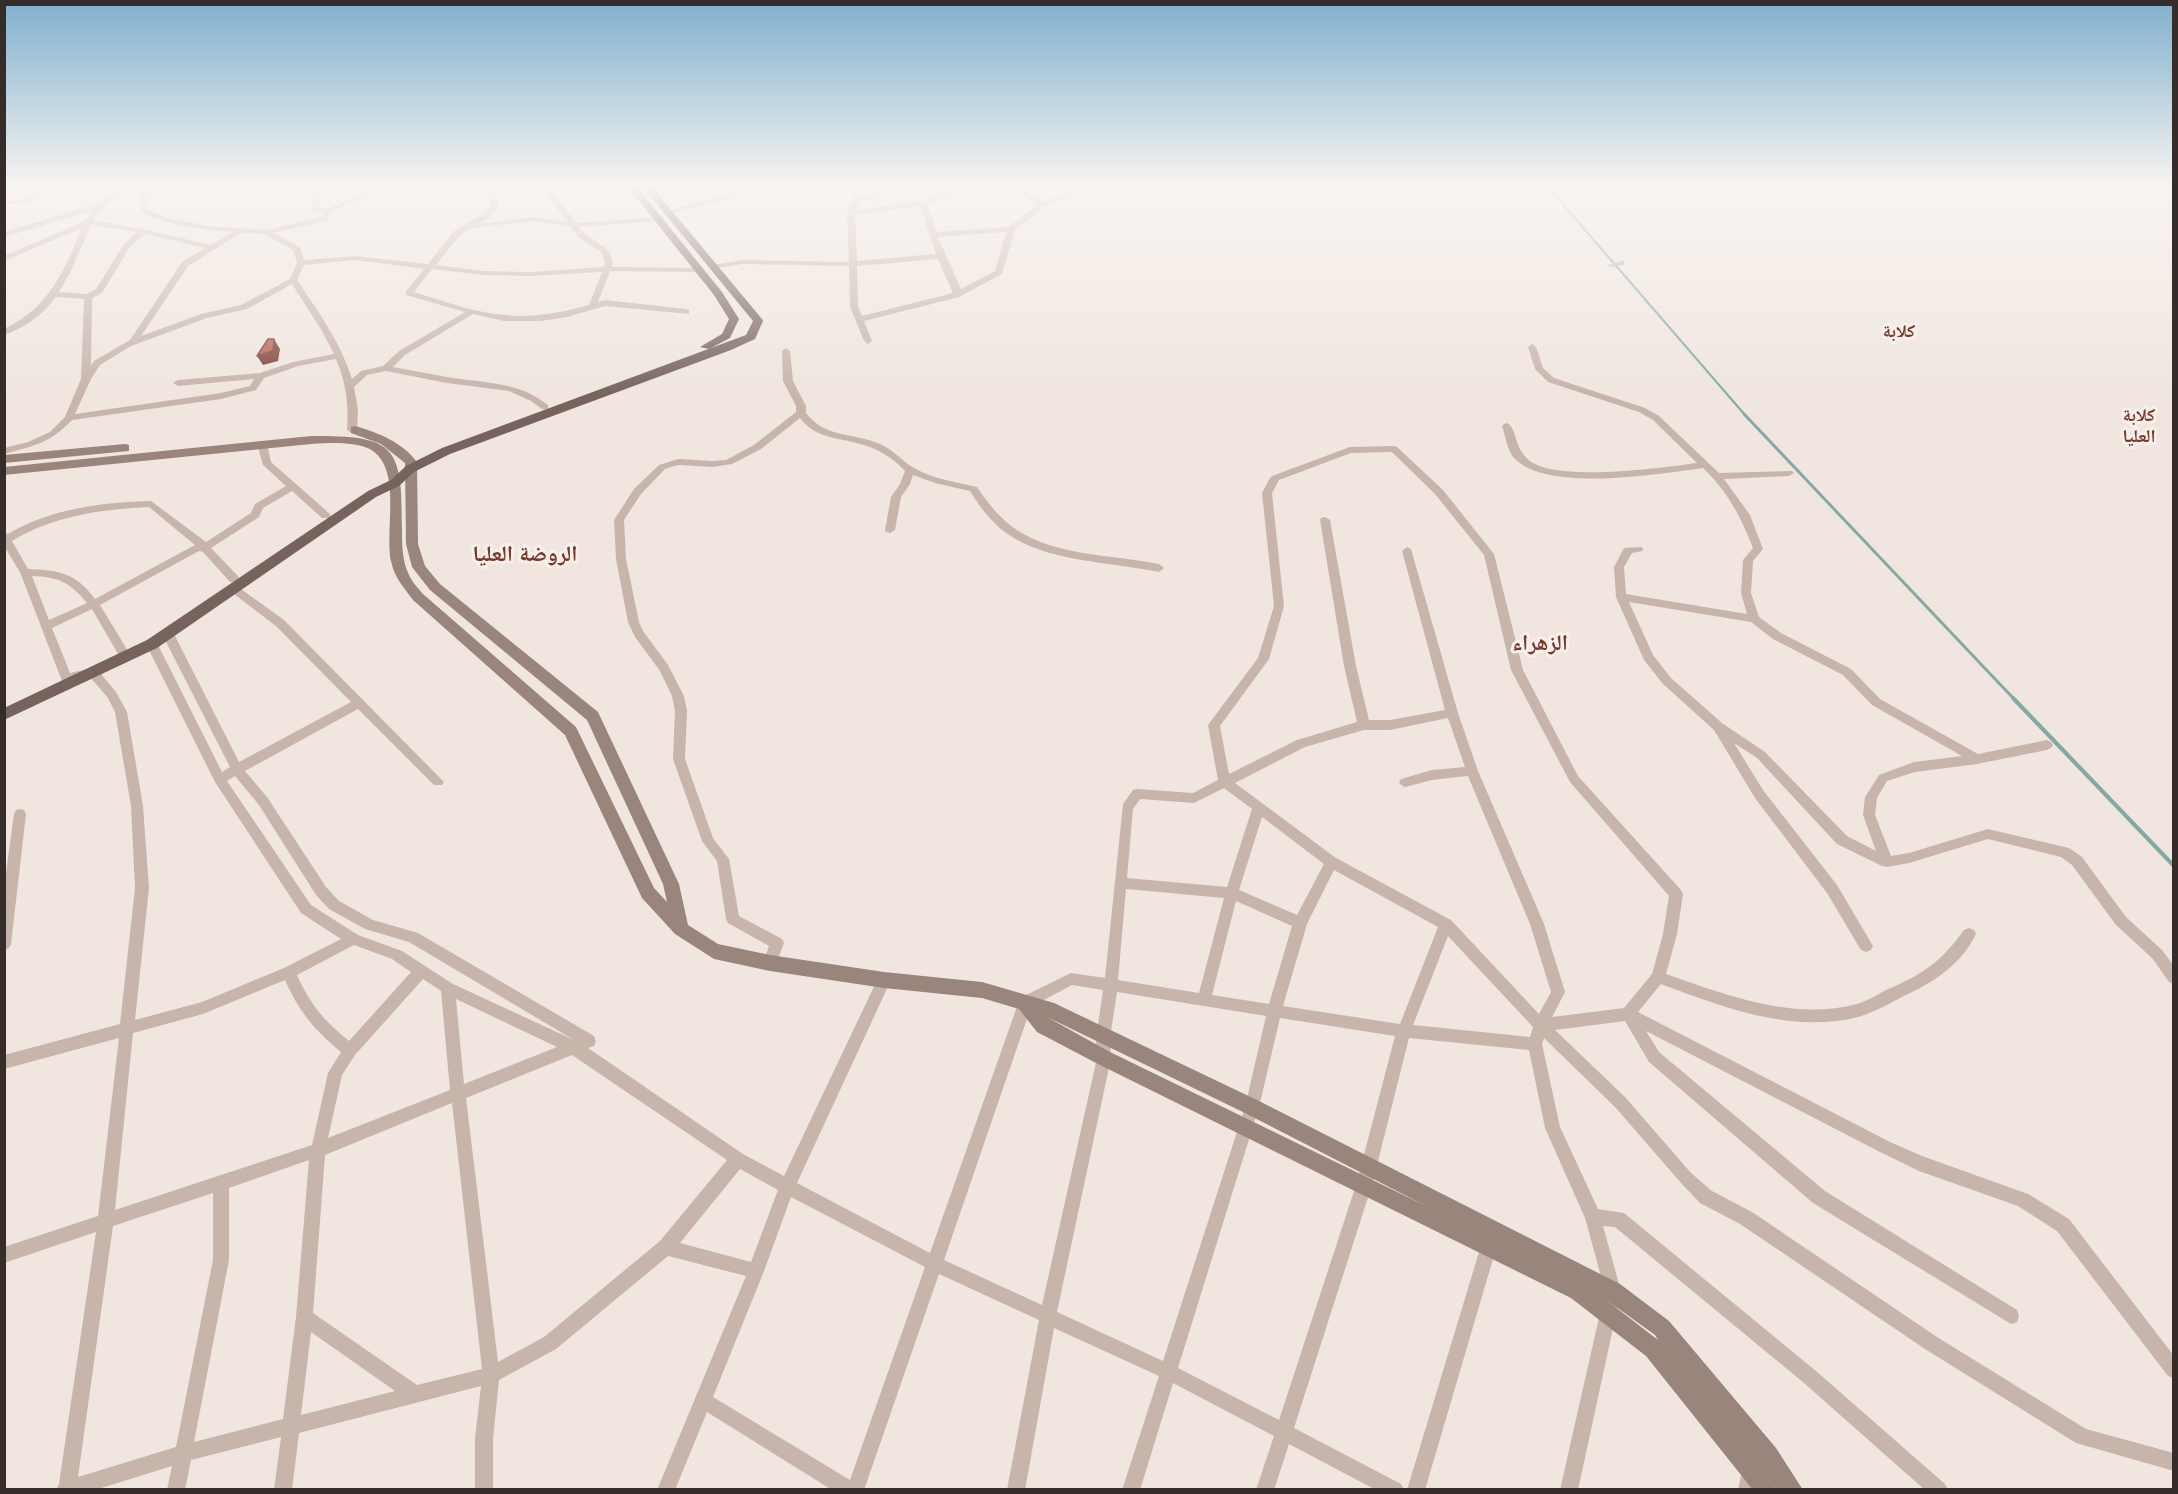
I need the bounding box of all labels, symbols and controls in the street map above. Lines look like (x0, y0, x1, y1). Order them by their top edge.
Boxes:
district label: كلابة (1883, 321, 1915, 343)
district label: كلابة العليا (2122, 405, 2156, 448)
district label: الروضة العليا (472, 542, 578, 568)
district label: الزهراء (1512, 631, 1568, 657)

